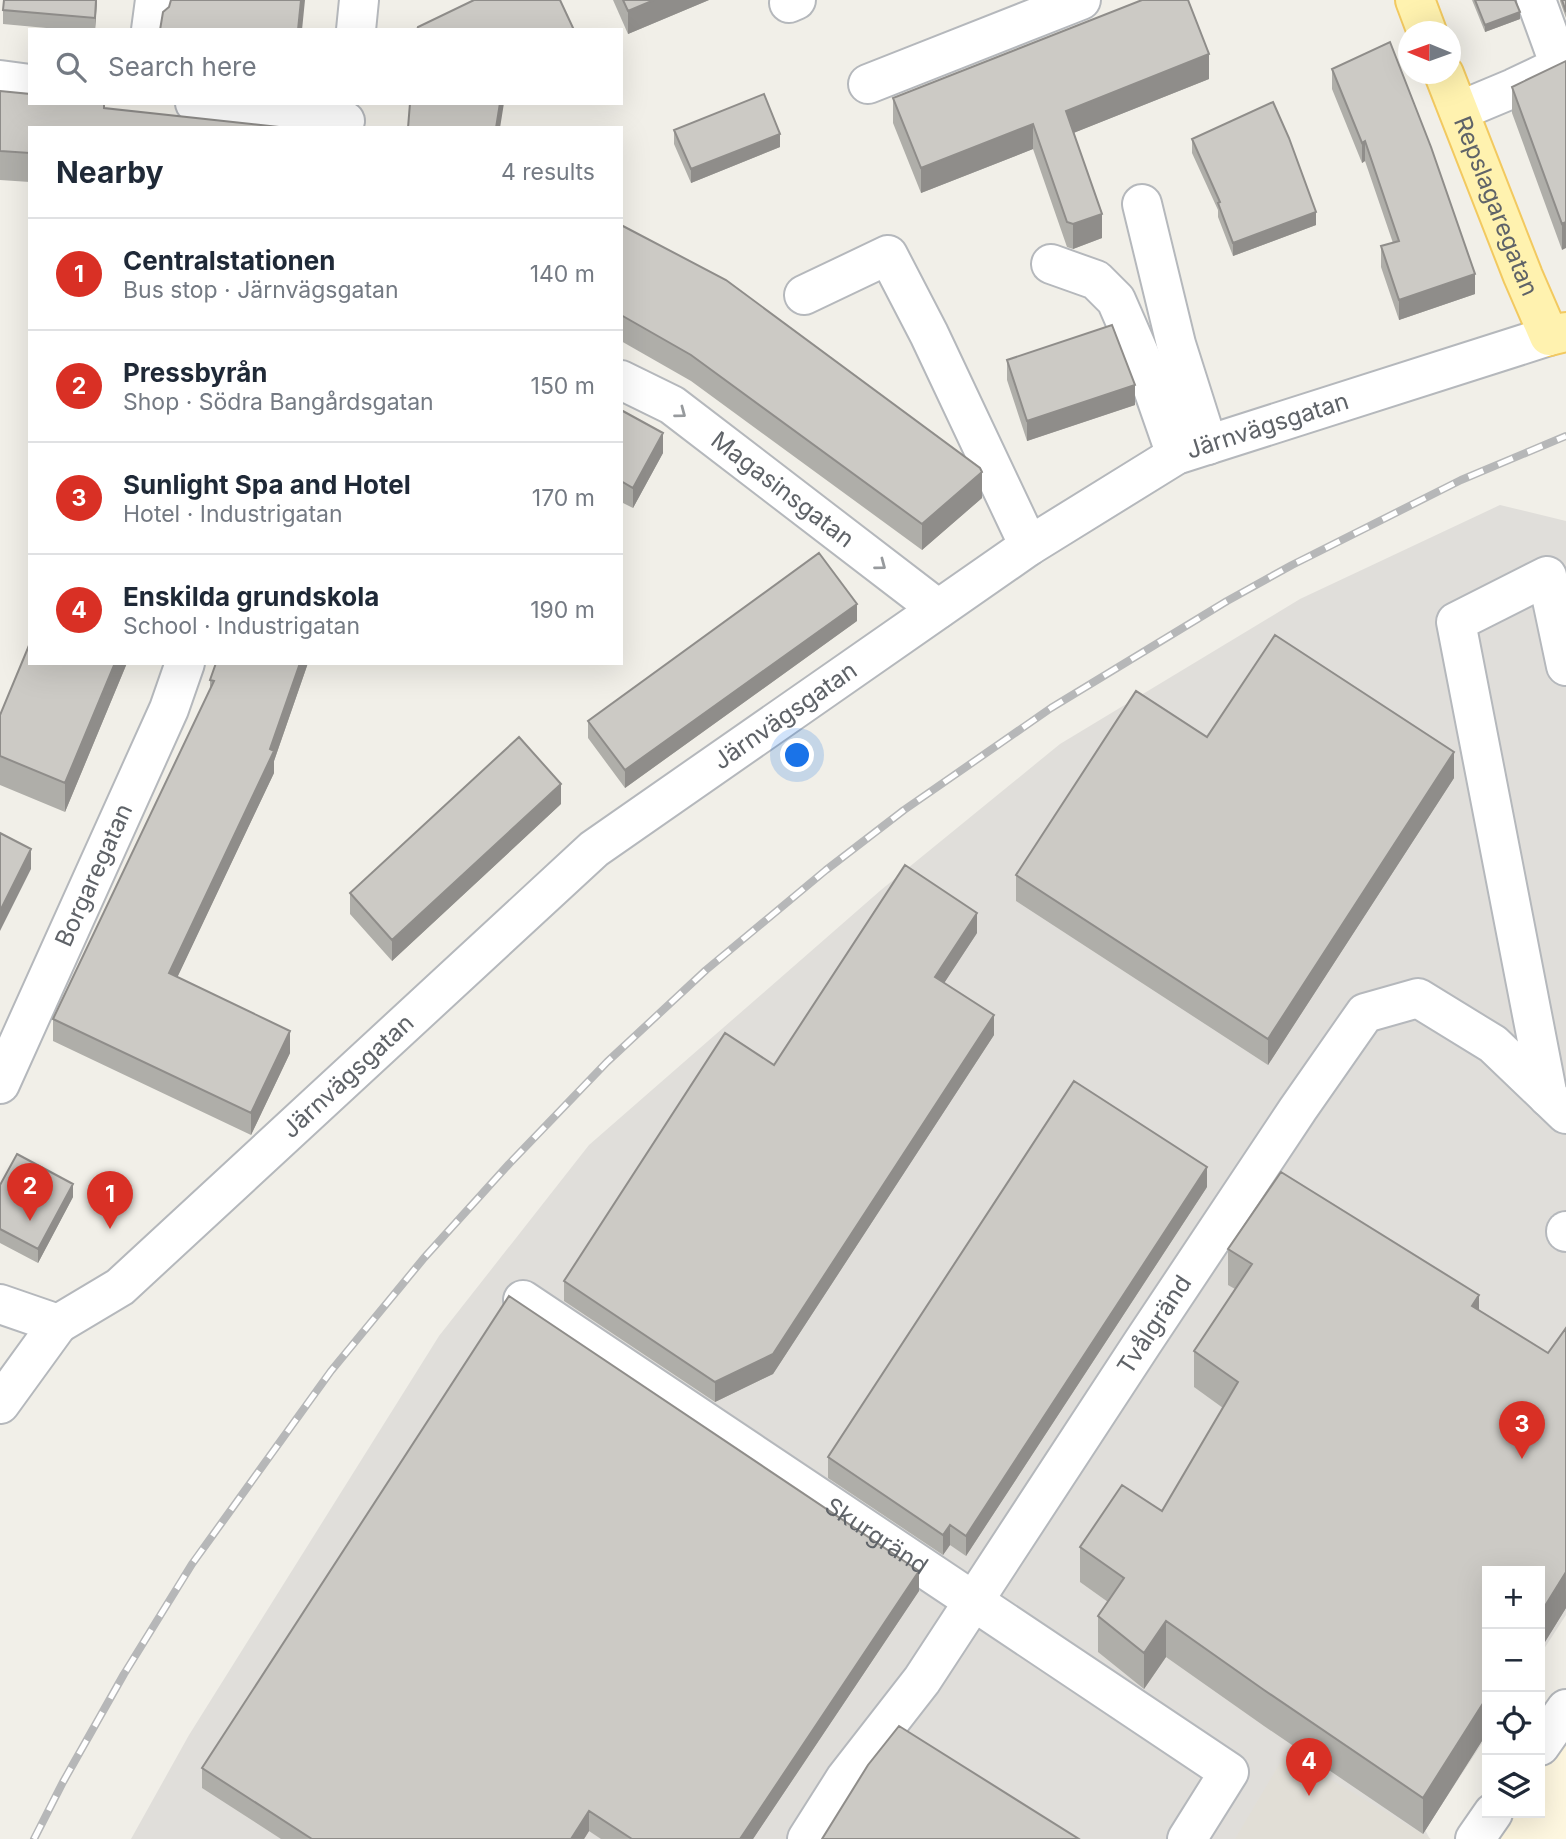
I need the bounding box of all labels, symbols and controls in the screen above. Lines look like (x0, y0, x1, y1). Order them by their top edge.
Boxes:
north arrow (1398, 21, 1461, 84)
search box (28, 28, 623, 105)
icon: search (52, 48, 90, 86)
text: Search here (108, 51, 257, 82)
street label: Repslagaregatan (1448, 112, 1545, 300)
text: Nearby (56, 154, 164, 190)
text: 4 results (501, 158, 595, 186)
text: Centralstationen (123, 245, 335, 276)
text: 1 (74, 260, 84, 288)
text: 140 m (530, 260, 595, 288)
text: Bus stop · Järnvägsgatan (123, 276, 399, 304)
text: Pressbyrån (123, 357, 268, 388)
text: 2 (72, 372, 86, 400)
text: 150 m (531, 372, 595, 400)
street label: Järnvägsgatan (1183, 386, 1352, 465)
text: Shop · Södra Bangårdsgatan (123, 388, 434, 416)
one-way arrow (673, 404, 686, 417)
street label: Magasinsgatan (705, 425, 860, 553)
text: Sunlight Spa and Hotel (123, 469, 411, 500)
text: 3 (72, 484, 86, 512)
text: 170 m (532, 484, 595, 512)
text: Hotel · Industrigatan (123, 500, 343, 528)
one-way arrow (874, 557, 886, 570)
text: Enskilda grundskola (123, 581, 379, 612)
text: 4 (71, 596, 87, 624)
text: 190 m (530, 596, 595, 624)
text: School · Industrigatan (123, 612, 360, 640)
street label: Järnvägsgatan (708, 655, 862, 775)
your location (780, 738, 814, 772)
street label: Borgaregatan (49, 799, 138, 951)
street label: Järnvägsgatan (276, 1008, 419, 1144)
pin: 2 (7, 1163, 53, 1221)
pin: 1 (87, 1171, 133, 1229)
street label: Tvålgränd (1111, 1269, 1197, 1380)
pin: 3 (1499, 1401, 1545, 1459)
street label: Skurgränd (820, 1491, 934, 1581)
map controls (1482, 1566, 1545, 1818)
button: + (1482, 1566, 1545, 1629)
button: − (1482, 1629, 1545, 1692)
button: locate (1482, 1692, 1545, 1755)
pin: 4 (1286, 1738, 1332, 1796)
button: layers (1482, 1755, 1545, 1818)

